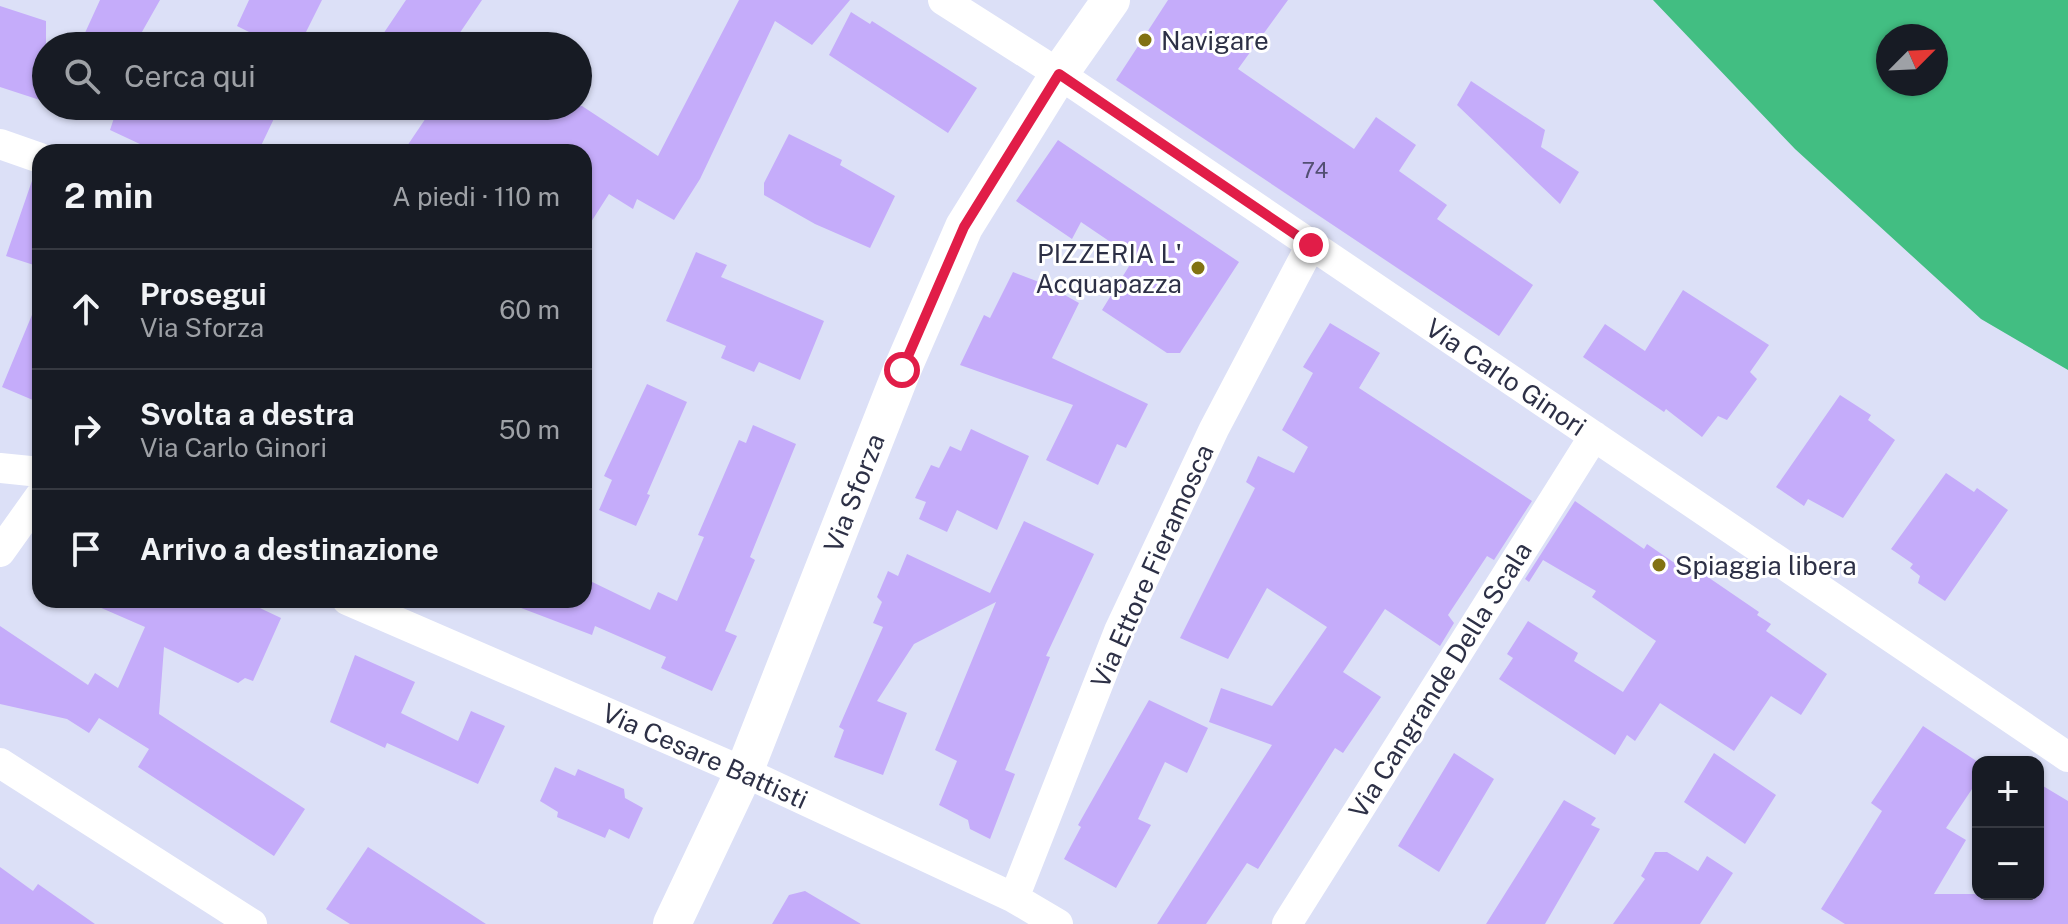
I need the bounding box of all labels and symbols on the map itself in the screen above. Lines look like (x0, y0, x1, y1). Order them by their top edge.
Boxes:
north arrow (1876, 24, 1948, 96)
place label: Navigare (1161, 25, 1269, 56)
marker: Navigare (1136, 31, 1154, 49)
house number: 74 (1302, 157, 1328, 183)
route end (1293, 227, 1329, 263)
place label: PIZZERIA L' Acquapazza (1035, 238, 1182, 299)
marker: PIZZERIA L' Acquapazza (1189, 259, 1207, 277)
street label: Via Carlo Ginori (1420, 312, 1592, 442)
route start (884, 352, 920, 388)
street label: Via Sforza (817, 429, 891, 557)
street label: Via Ettore Fieramosca (1084, 439, 1220, 693)
street label: Via Cangrande Della Scala (1342, 536, 1538, 824)
place label: Spiaggia libera (1675, 550, 1857, 581)
marker: Spiaggia libera (1650, 556, 1668, 574)
street label: Via Cesare Battisti (597, 697, 813, 815)

